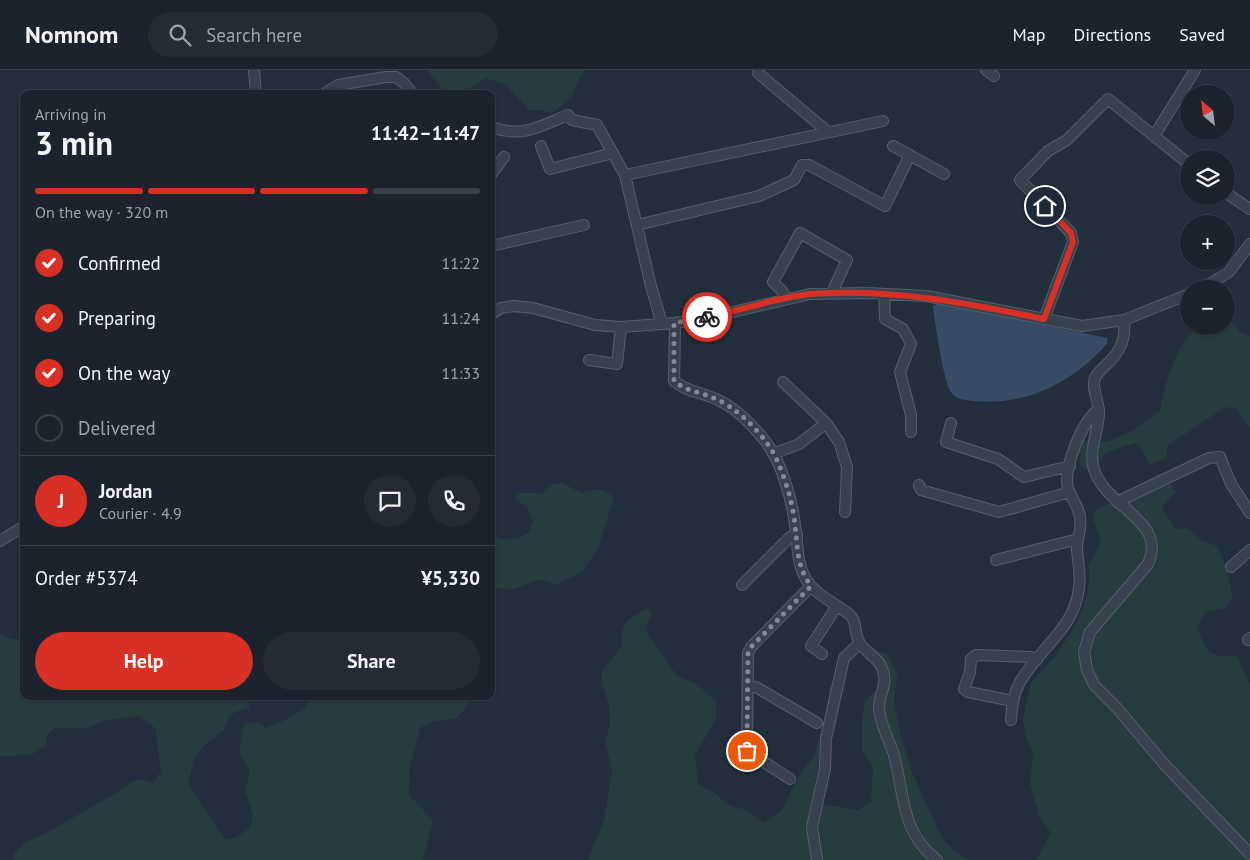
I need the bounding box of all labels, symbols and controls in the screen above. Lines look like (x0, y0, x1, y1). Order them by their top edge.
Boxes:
search box (148, 12, 498, 57)
text: Nomnom (25, 19, 118, 50)
icon: search (166, 21, 194, 49)
text: Search here (206, 23, 302, 47)
text: Map (1013, 23, 1045, 46)
text: Directions (1073, 23, 1151, 46)
text: Saved (1179, 23, 1225, 46)
north arrow (1180, 85, 1235, 140)
map controls (1180, 85, 1235, 335)
text: Arriving in (35, 104, 106, 124)
text: 11:42–11:47 (371, 121, 480, 145)
text: 3 min (35, 122, 113, 164)
button: layers (1180, 150, 1235, 205)
pin (1024, 185, 1066, 227)
icon: home (1031, 192, 1059, 220)
text: On the way · 320 m (35, 202, 168, 222)
button: + (1180, 215, 1235, 270)
icon: check (35, 249, 63, 277)
text: Confirmed (78, 251, 161, 275)
text: 11:22 (442, 253, 480, 273)
button: − (1180, 280, 1235, 335)
courier (682, 292, 732, 342)
icon: bike (693, 303, 721, 331)
icon: check (35, 304, 63, 332)
text: Preparing (78, 306, 156, 330)
text: 11:24 (442, 308, 480, 328)
icon: check (35, 359, 63, 387)
text: On the way (78, 361, 170, 385)
text: 11:33 (442, 363, 480, 383)
text: Delivered (78, 416, 156, 440)
button: chat (364, 475, 416, 527)
button: phone (428, 475, 480, 527)
text: Jordan (99, 479, 152, 503)
text: J (58, 489, 64, 513)
text: Courier · 4.9 (99, 503, 182, 523)
text: Order #5374 (35, 566, 138, 590)
text: ¥5,330 (421, 566, 480, 590)
button: Help (35, 632, 253, 690)
button: Share (263, 632, 480, 690)
pin (726, 730, 768, 772)
icon: bag (733, 737, 761, 765)

